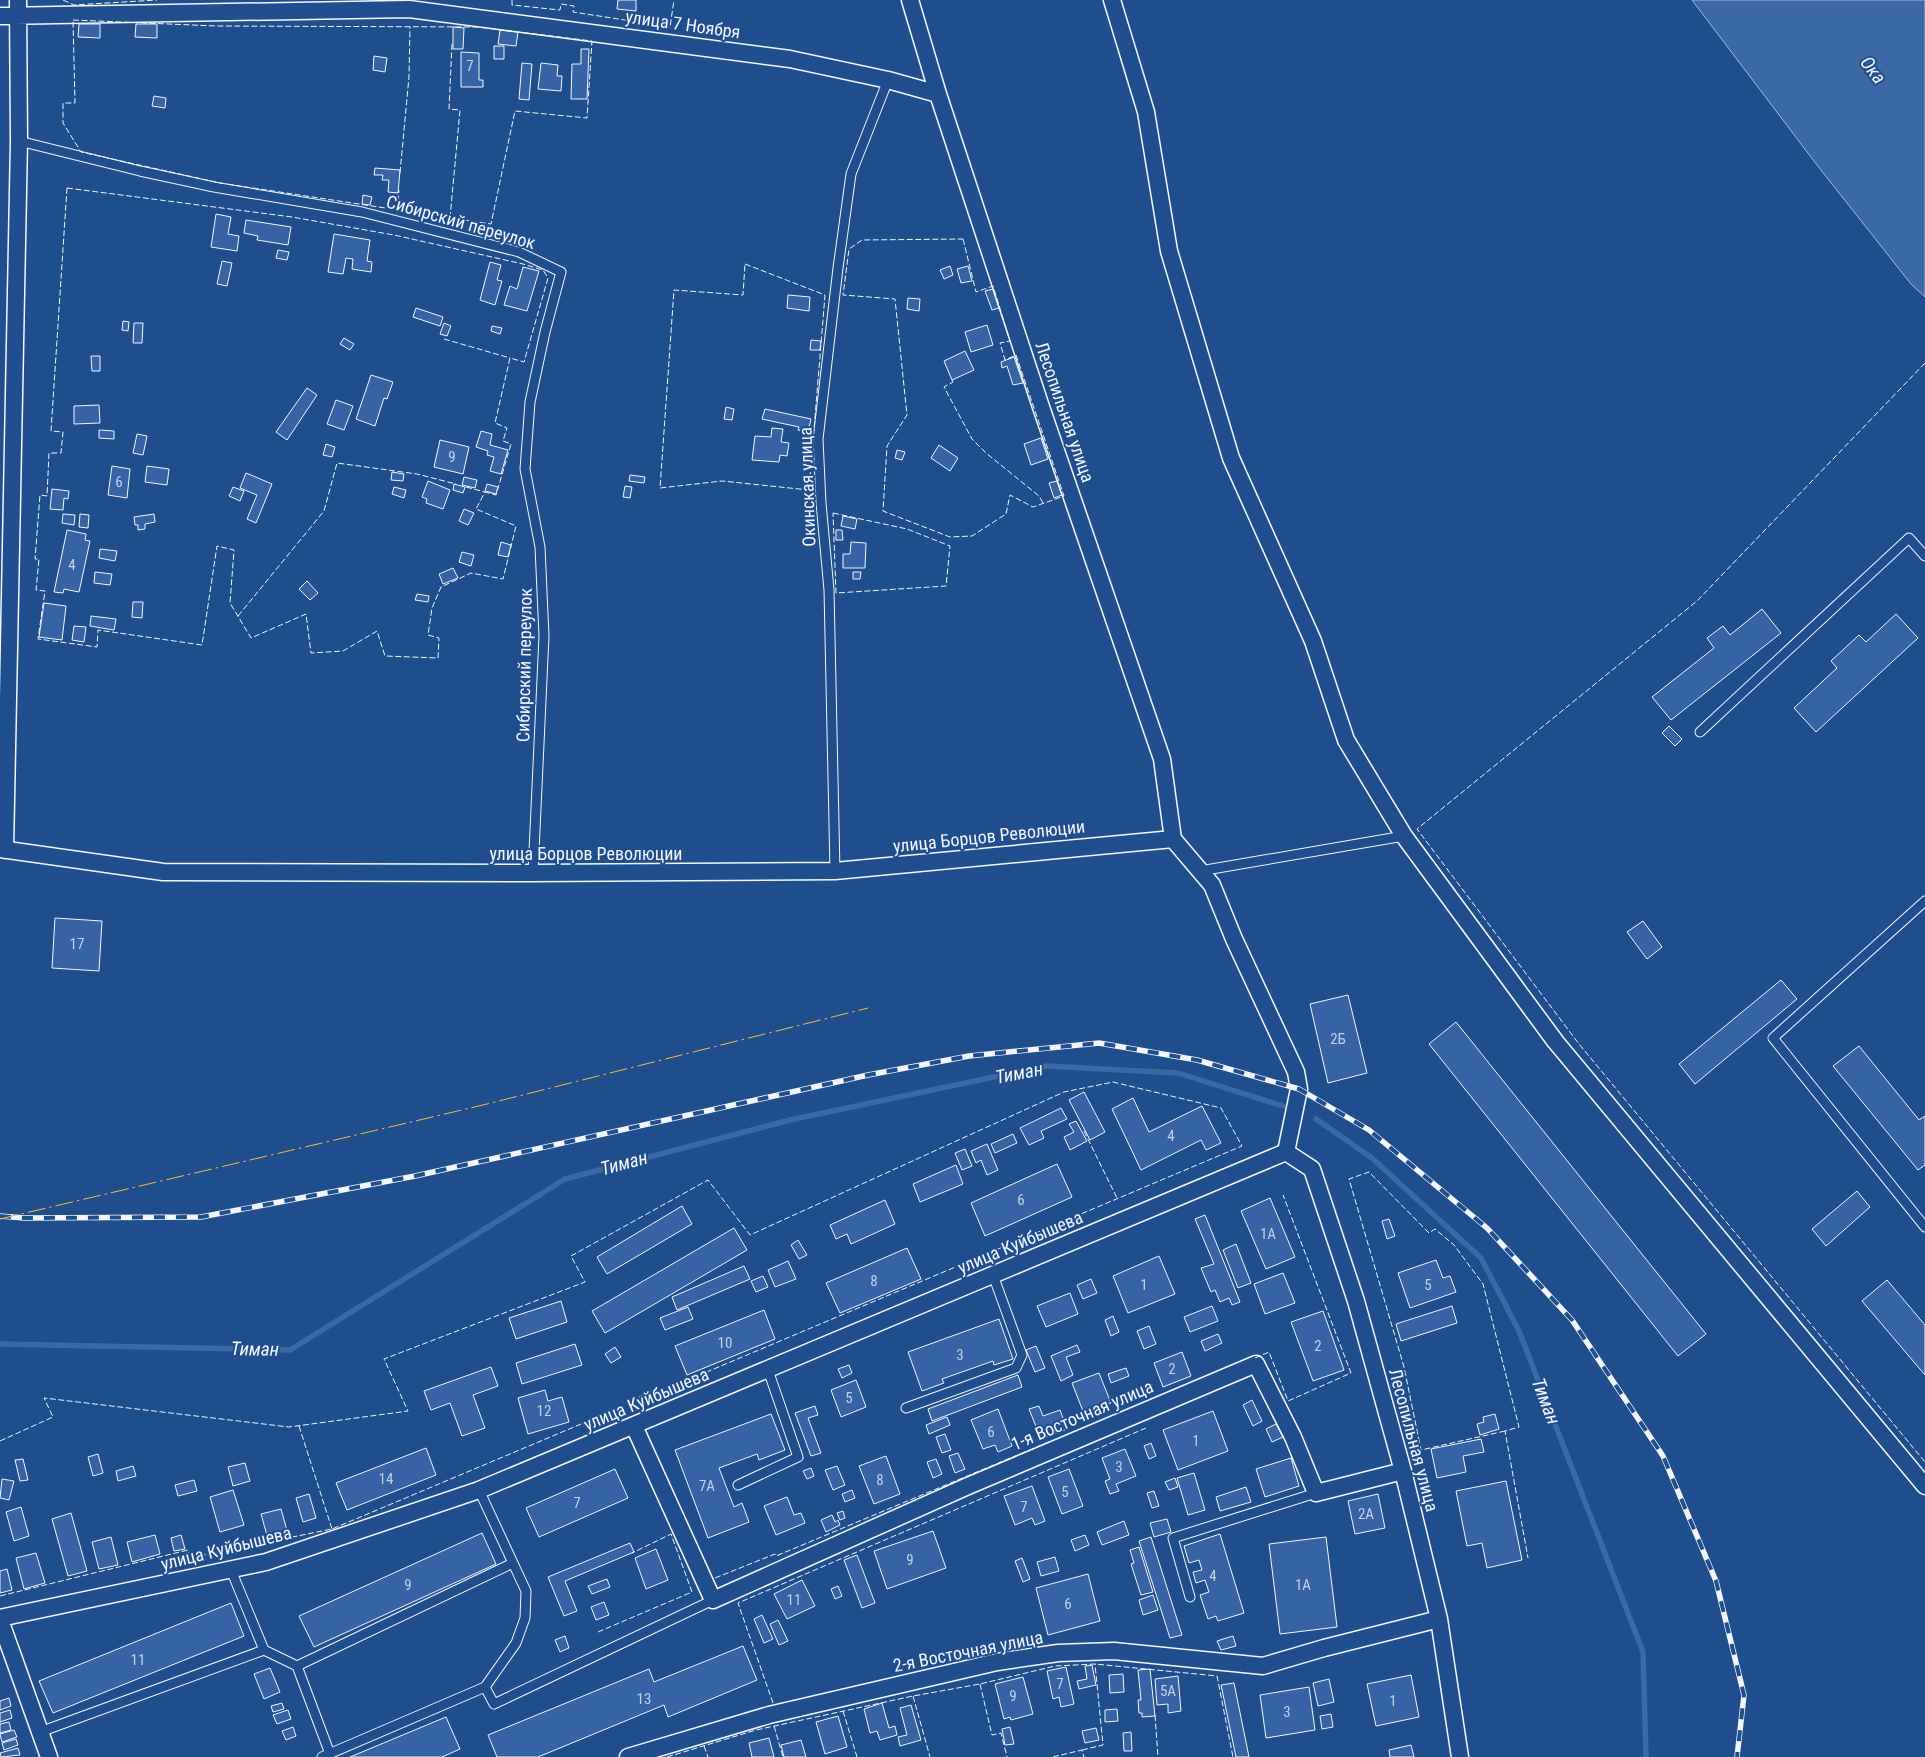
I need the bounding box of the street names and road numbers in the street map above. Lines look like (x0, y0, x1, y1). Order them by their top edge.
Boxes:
street label: улица 7 Ноября (624, 6, 742, 42)
street label: Сибирский переулок (384, 191, 538, 253)
street label: Лесопильная улица (1031, 339, 1099, 485)
street label: Окинская улица (794, 427, 820, 547)
street label: Сибирский переулок (512, 587, 536, 742)
street label: улица Борцов Революции (892, 815, 1086, 857)
street label: улица Борцов Революции (489, 843, 683, 864)
street label: улица Куйбышева (954, 1206, 1086, 1278)
street label: улица Куйбышева (580, 1363, 712, 1435)
street label: Лесопильная улица (1385, 1366, 1443, 1514)
street label: 1-я Восточная улица (1008, 1376, 1156, 1454)
street label: улица Куйбышева (159, 1522, 293, 1574)
street label: 2-я Восточная улица (891, 1626, 1045, 1676)

